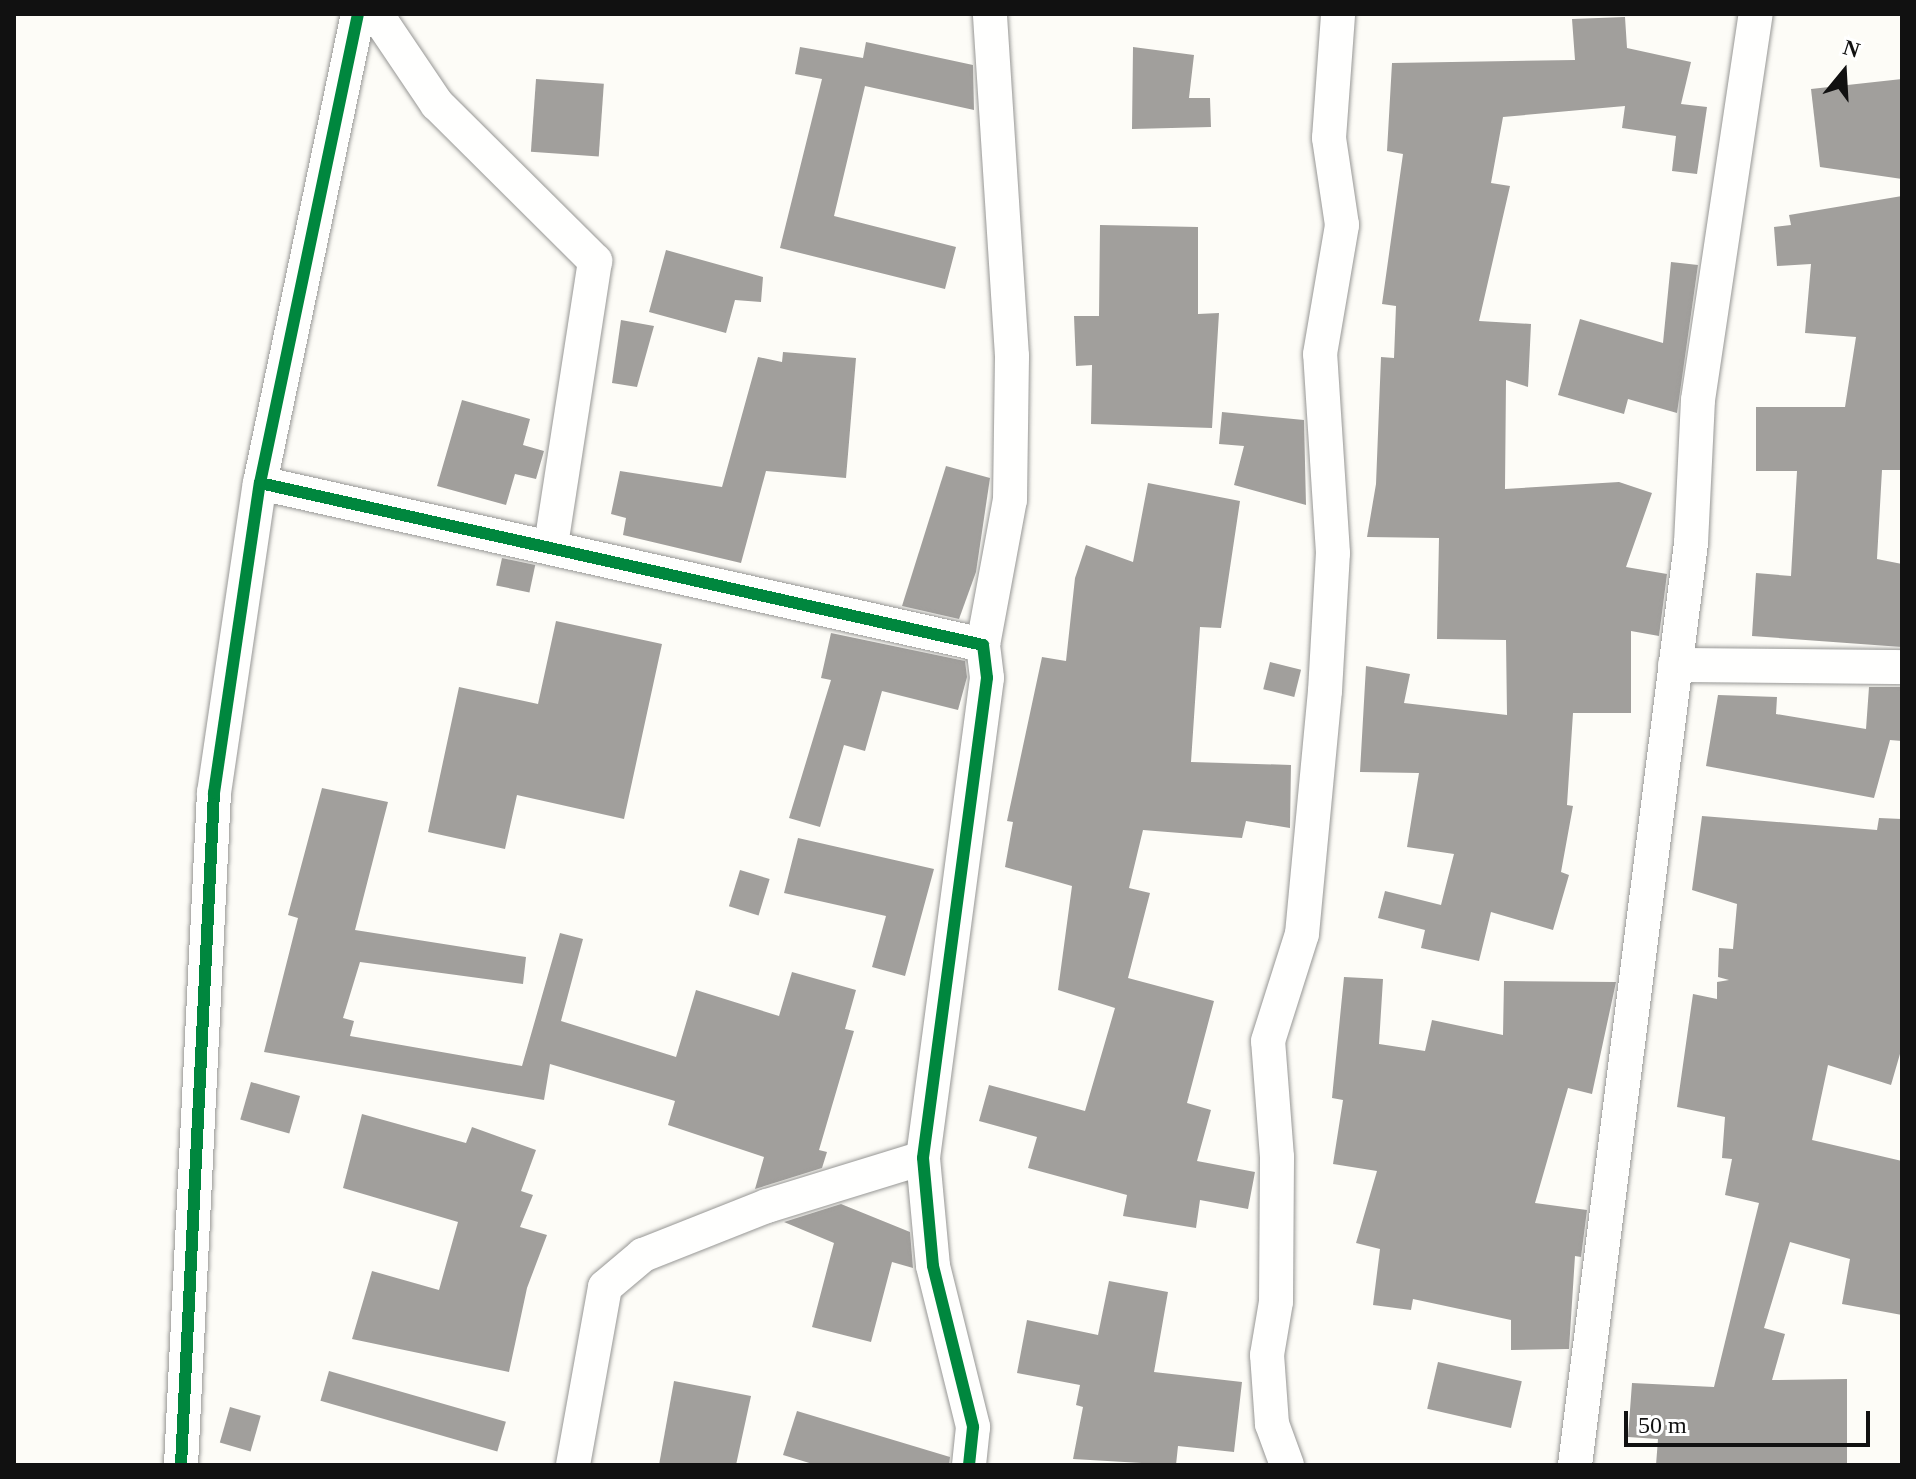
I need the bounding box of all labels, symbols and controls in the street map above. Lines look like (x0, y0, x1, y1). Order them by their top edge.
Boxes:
north arrow (1804, 32, 1884, 112)
text: N (1840, 34, 1863, 63)
scale bar (1628, 1395, 1874, 1445)
text: 50 m (1638, 1412, 1687, 1438)

